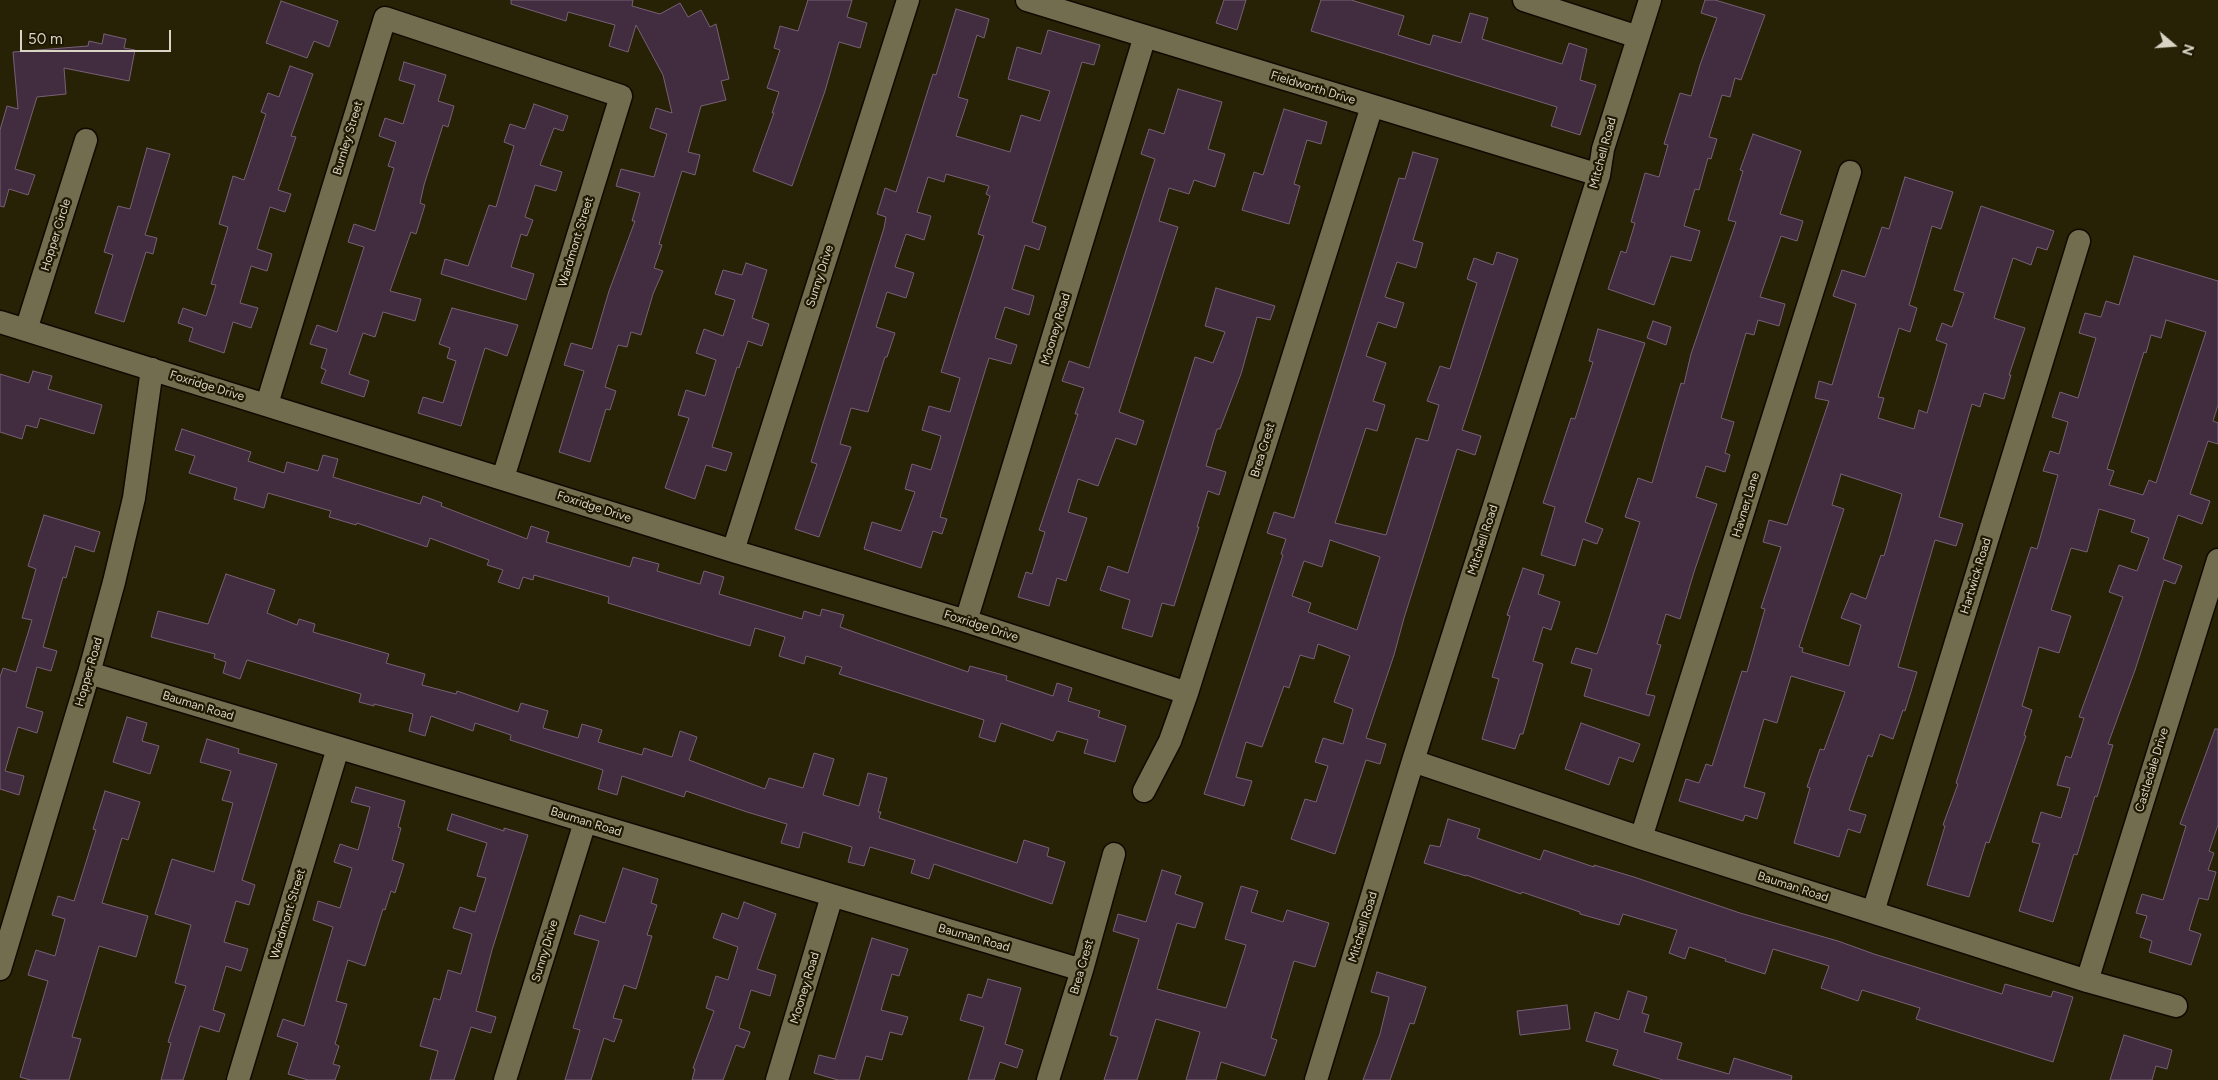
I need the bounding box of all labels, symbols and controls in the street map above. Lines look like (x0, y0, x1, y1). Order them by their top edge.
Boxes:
scale bar (22, 20, 174, 52)
north arrow (2148, 20, 2198, 70)
text: 50 m (28, 30, 63, 48)
text: N (2178, 42, 2198, 58)
street label: Fieldworth Drive (1269, 68, 1357, 108)
street label: Burnley Street (330, 99, 366, 177)
street label: Mitchell Road (1587, 116, 1619, 190)
street label: Wardmont Street (555, 195, 597, 289)
street label: Hopper Circle (38, 197, 74, 273)
street label: Sunny Drive (803, 243, 837, 309)
street label: Mooney Road (1038, 291, 1074, 367)
street label: Foxridge Drive (168, 368, 246, 404)
street label: Brea Crest (1248, 421, 1278, 479)
street label: Havner Lane (1729, 471, 1763, 539)
street label: Foxridge Drive (555, 488, 633, 526)
street label: Mitchell Road (1465, 503, 1501, 577)
street label: Hartwick Road (1958, 536, 1994, 616)
street label: Foxridge Drive (942, 607, 1020, 645)
street label: Hopper Road (72, 636, 106, 708)
street label: Bauman Road (161, 688, 235, 724)
street label: Castledale Drive (2132, 726, 2172, 814)
street label: Bauman Road (549, 804, 623, 840)
street label: Wardmont Street (267, 867, 309, 961)
street label: Bauman Road (1756, 869, 1830, 905)
street label: Mitchell Road (1345, 890, 1381, 964)
street label: Sunny Drive (529, 918, 561, 984)
street label: Bauman Road (937, 921, 1011, 955)
street label: Brea Crest (1067, 938, 1097, 996)
street label: Mooney Road (787, 950, 823, 1026)

